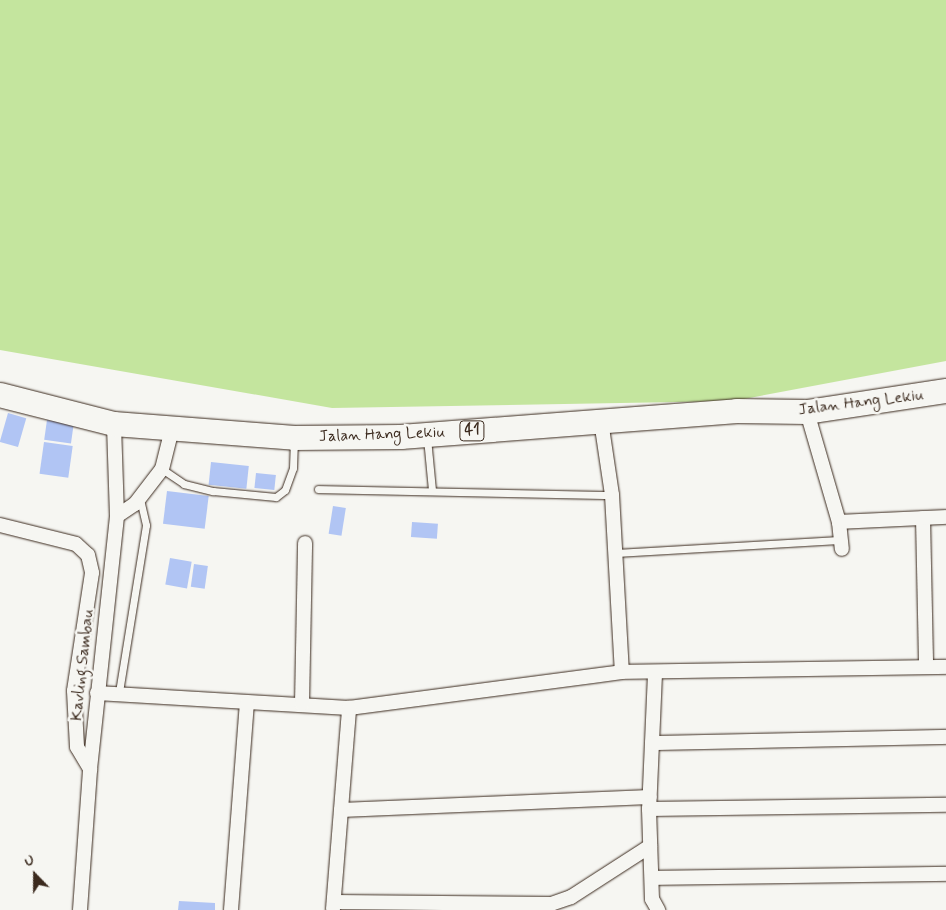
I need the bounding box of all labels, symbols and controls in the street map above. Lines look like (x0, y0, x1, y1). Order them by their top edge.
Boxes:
street label: Jalan Hang Lekiu (798, 386, 924, 420)
road number: 41 (458, 418, 486, 444)
street label: Jalan Hang Lekiu (319, 423, 445, 447)
street label: Kavling Sambau (67, 607, 99, 723)
north arrow (10, 850, 60, 900)
text: U (22, 851, 37, 871)

